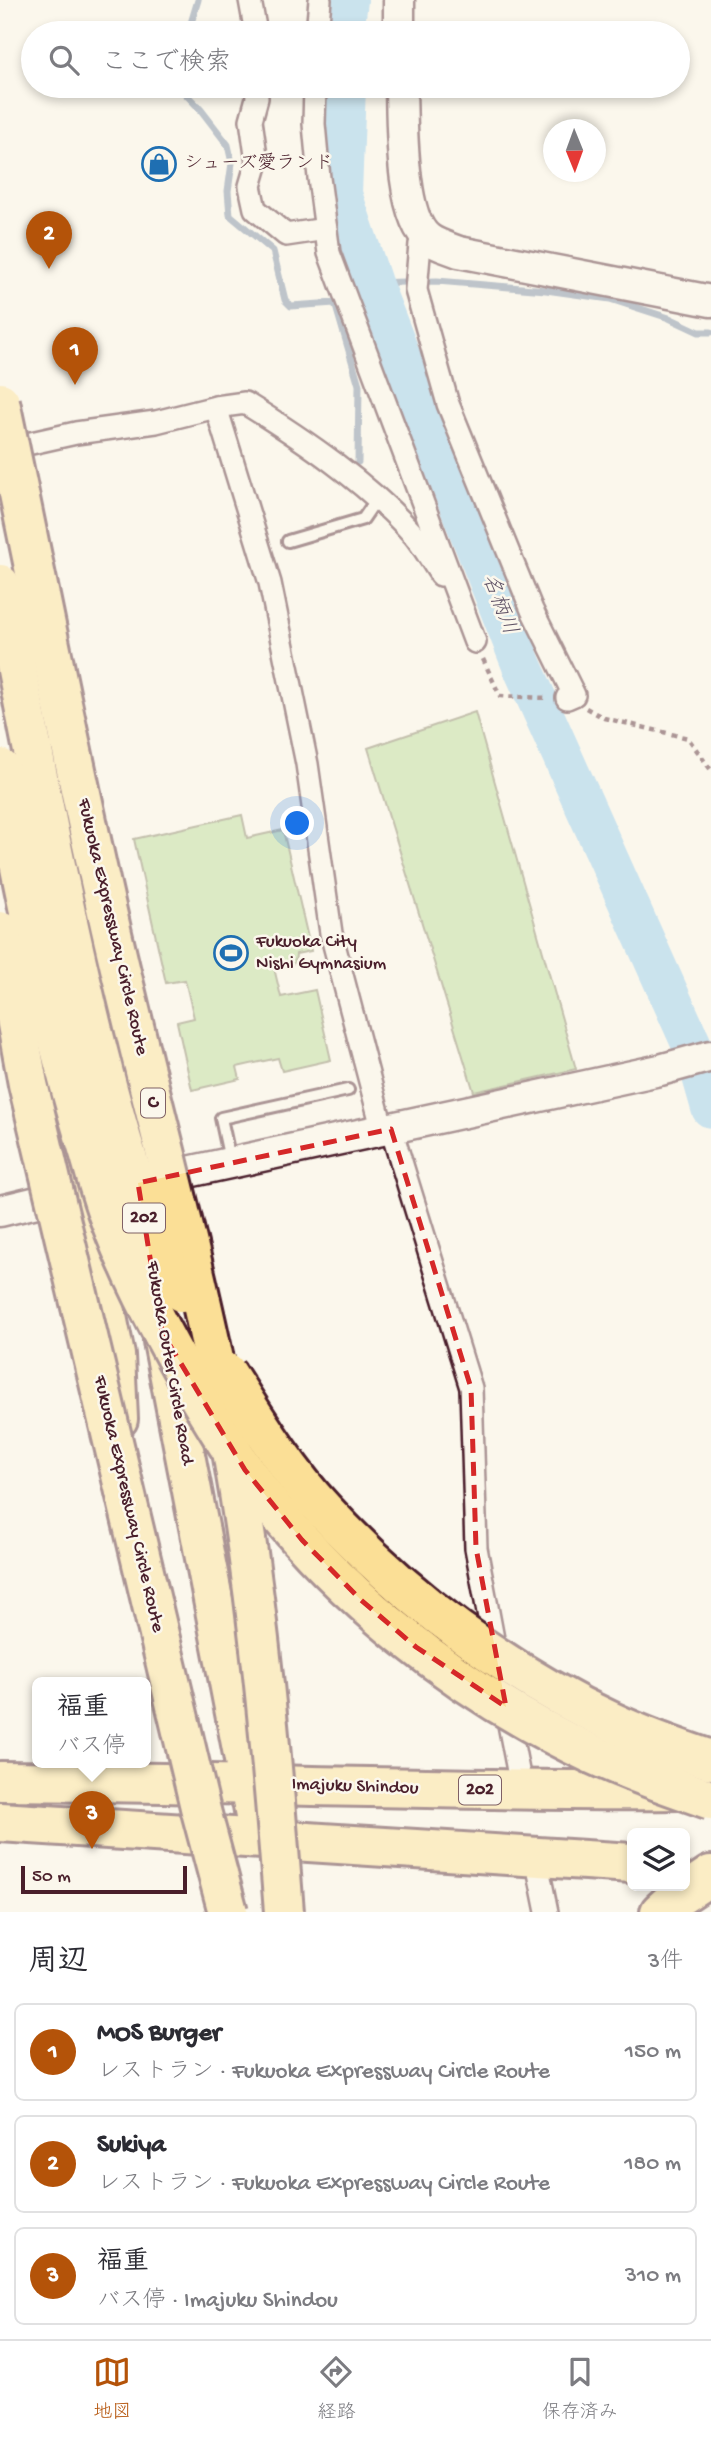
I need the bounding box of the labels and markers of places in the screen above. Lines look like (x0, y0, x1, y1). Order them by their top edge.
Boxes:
shop icon: シューズ愛ランド (140, 145, 178, 183)
place label: シューズ愛ランド (184, 152, 333, 176)
pin: 2 (26, 211, 72, 269)
pin: 1 (52, 327, 98, 385)
place label: Fukuoka City Nishi Gymnasium (255, 931, 387, 976)
sports icon: Fukuoka City Nishi Gymnasium (212, 934, 250, 972)
pin: 3 (69, 1791, 115, 1849)

